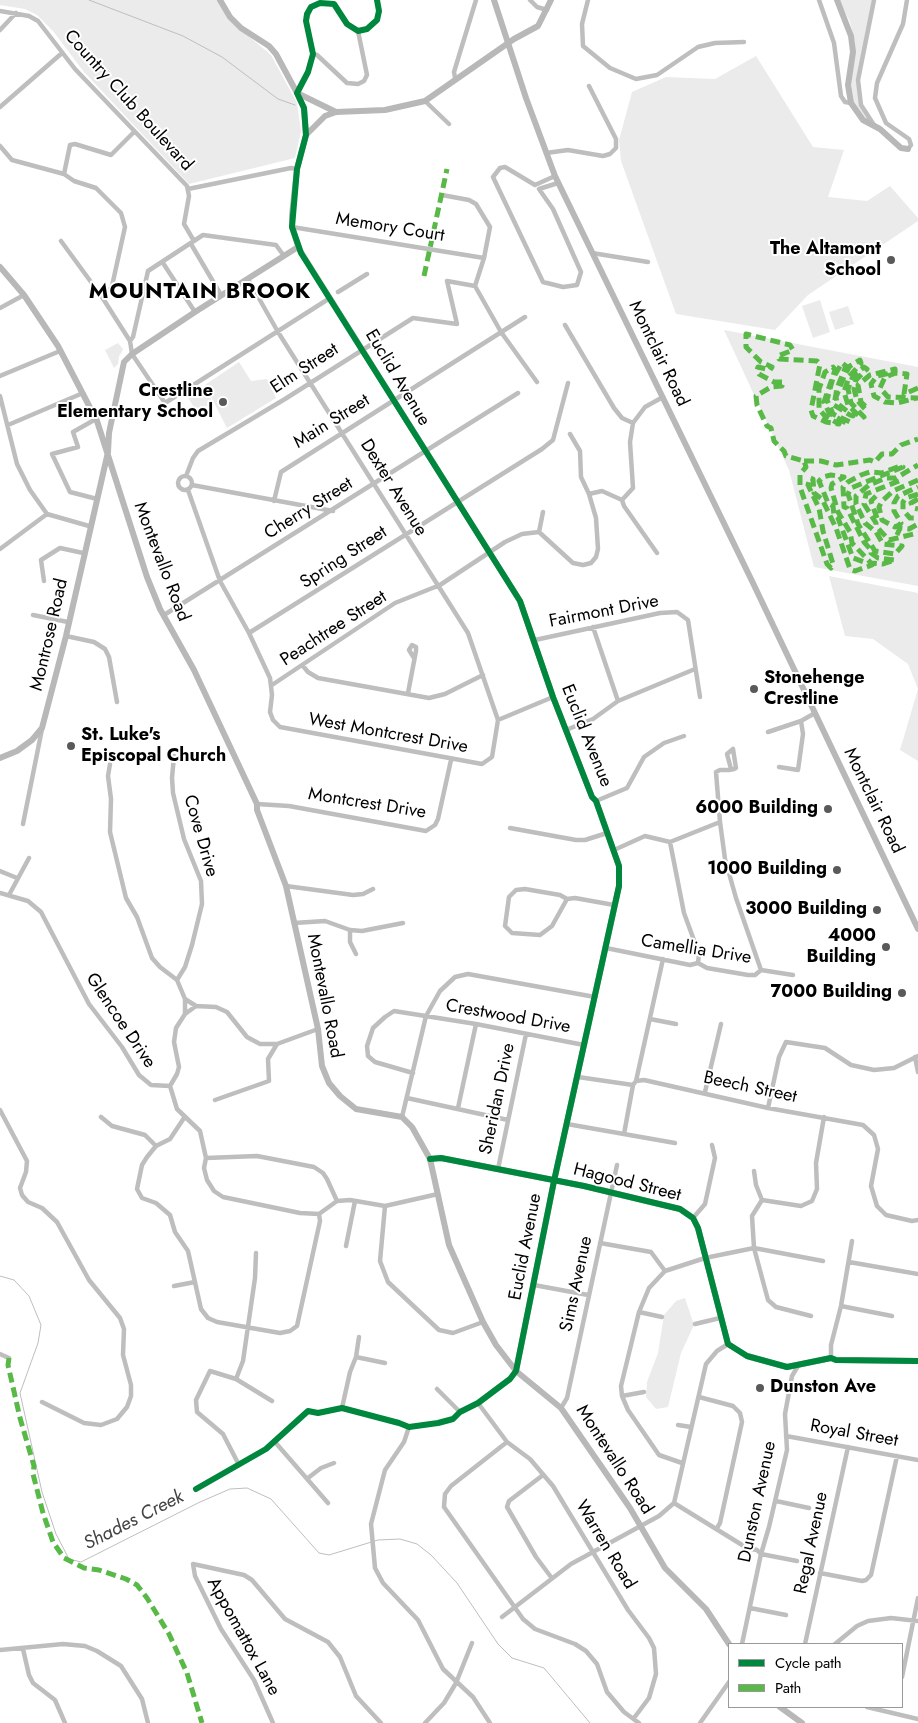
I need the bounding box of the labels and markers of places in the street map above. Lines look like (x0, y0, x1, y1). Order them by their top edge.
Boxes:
place label: The Altamont School (770, 239, 881, 282)
marker: The Altamont School (885, 254, 897, 266)
place label: Crestline Elementary School (57, 381, 213, 424)
marker: Crestline Elementary School (217, 396, 229, 408)
place label: Stonehenge Crestline (764, 668, 864, 711)
marker: Stonehenge Crestline (748, 683, 760, 695)
place label: St. Luke's Episcopal Church (81, 725, 226, 768)
marker: St. Luke's Episcopal Church (65, 740, 77, 752)
place label: 6000 Building (695, 798, 818, 820)
marker: 6000 Building (822, 803, 834, 815)
place label: 1000 Building (707, 859, 827, 881)
marker: 1000 Building (831, 864, 843, 876)
place label: 3000 Building (745, 899, 867, 921)
marker: 3000 Building (871, 904, 883, 916)
place label: 4000 Building (806, 926, 876, 969)
marker: 4000 Building (880, 941, 892, 953)
place label: 7000 Building (770, 982, 892, 1004)
marker: 7000 Building (896, 987, 908, 999)
place label: Dunston Ave (770, 1377, 876, 1399)
marker: Dunston Ave (754, 1382, 766, 1394)

